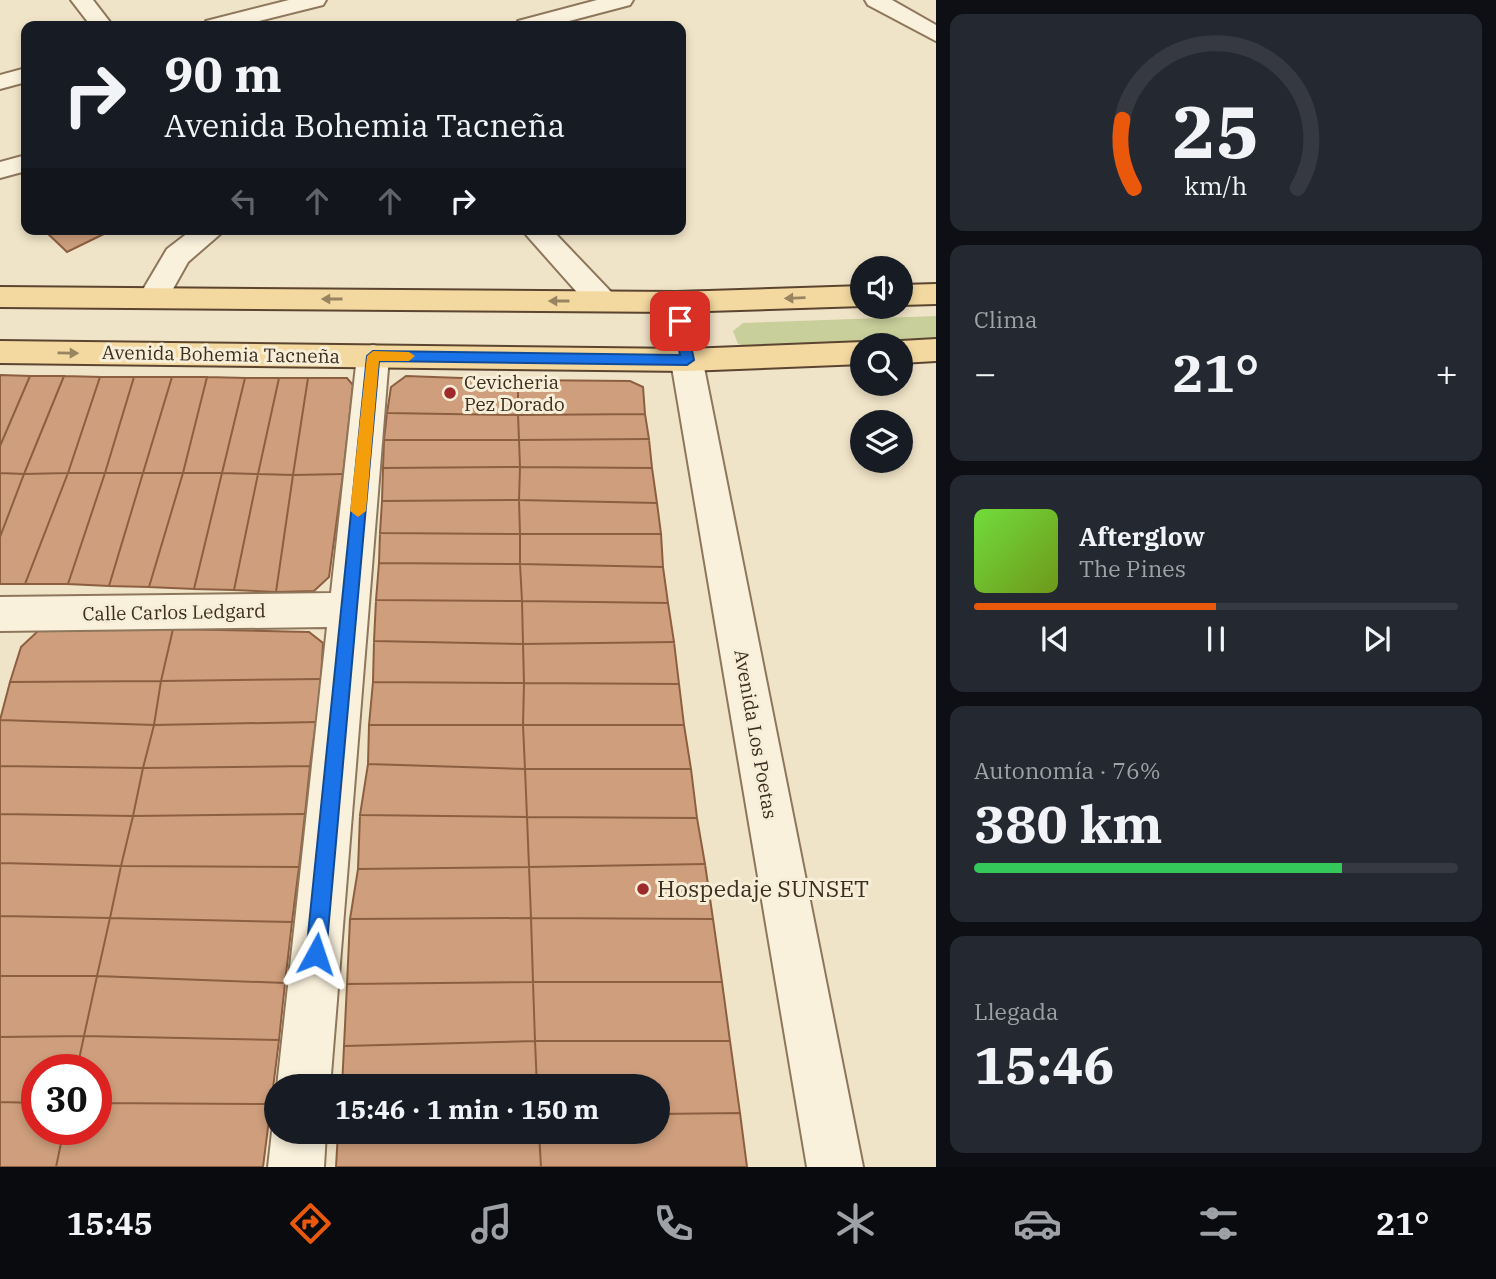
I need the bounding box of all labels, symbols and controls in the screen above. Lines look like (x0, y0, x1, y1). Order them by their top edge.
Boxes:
text: 90 m (164, 42, 282, 105)
icon: right (49, 49, 140, 140)
text: 25 (1172, 84, 1260, 179)
text: Avenida Bohemia Tacneña (164, 104, 565, 146)
text: km/h (1184, 169, 1248, 202)
icon: left (225, 182, 263, 220)
icon: ahead (298, 182, 336, 220)
icon: ahead (371, 182, 409, 220)
icon: right (444, 182, 482, 220)
map controls (850, 256, 913, 473)
button: sound (850, 256, 913, 319)
pin (650, 291, 710, 351)
one-way arrow (783, 293, 805, 304)
one-way arrow (320, 294, 342, 305)
one-way arrow (548, 295, 570, 307)
icon: arrive (661, 302, 699, 340)
text: Clima (974, 304, 1038, 334)
button: search (850, 333, 913, 396)
text: 21° (1173, 339, 1259, 406)
street label: Avenida Bohemia Tacneña (102, 340, 340, 368)
one-way arrow (57, 347, 79, 359)
text: − (974, 348, 997, 397)
text: + (1435, 348, 1458, 397)
place label: Cevicheria Pez Dorado (464, 370, 565, 416)
marker: Cevicheria Pez Dorado (442, 385, 458, 401)
button: layers (850, 410, 913, 473)
text: Afterglow (1079, 519, 1205, 553)
text: The Pines (1079, 553, 1186, 583)
street label: Calle Carlos Ledgard (82, 598, 266, 626)
icon: previous (1036, 620, 1074, 658)
icon: pause (1197, 620, 1235, 658)
icon: next (1358, 620, 1396, 658)
street label: Avenida Los Poetas (729, 647, 783, 821)
text: Autonomía · 76% (974, 755, 1161, 785)
text: 380 km (974, 790, 1163, 857)
place label: Hospedaje SUNSET (657, 873, 869, 903)
marker: Hospedaje SUNSET (635, 881, 651, 897)
position arrow (279, 917, 353, 991)
text: Llegada (974, 996, 1058, 1026)
text: 15:46 (974, 1031, 1115, 1098)
speed limit sign: 30 (21, 1054, 112, 1145)
text: 15:46 · 1 min · 150 m (335, 1092, 599, 1126)
icon: directions (286, 1199, 335, 1248)
icon: music (467, 1199, 516, 1248)
icon: phone (649, 1199, 698, 1248)
icon: climate (831, 1199, 880, 1248)
icon: car (1013, 1199, 1062, 1248)
icon: filters (1194, 1199, 1243, 1248)
text: 15:45 (66, 1202, 153, 1244)
text: 21° (1376, 1202, 1430, 1244)

